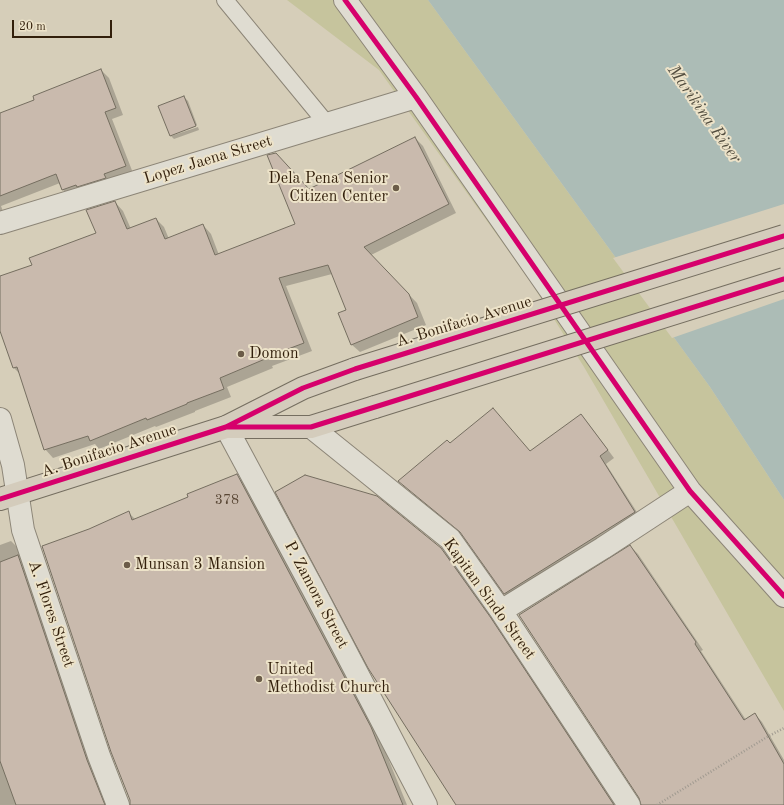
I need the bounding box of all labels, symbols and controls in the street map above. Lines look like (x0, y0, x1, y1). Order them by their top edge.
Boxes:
scale bar (14, 12, 114, 38)
text: 20 m (19, 21, 46, 33)
water label: Marikina River (663, 61, 745, 167)
street label: Lopez Jaena Street (142, 131, 274, 189)
place label: Dela Pena Senior Citizen Center (268, 169, 388, 207)
marker: Dela Pena Senior Citizen Center (391, 183, 401, 193)
street label: A. Bonifacio Avenue (394, 292, 534, 352)
place label: Domon (249, 344, 299, 364)
marker: Domon (236, 349, 246, 359)
street label: A. Bonifacio Avenue (39, 420, 179, 482)
house number: 378 (215, 492, 239, 508)
street label: Kapitan Sindo Street (439, 535, 539, 663)
street label: P. Zamora Street (280, 538, 352, 652)
place label: Munsan 3 Mansion (135, 555, 265, 575)
street label: A. Flores Street (24, 558, 78, 670)
marker: Munsan 3 Mansion (122, 560, 132, 570)
place label: United Methodist Church (267, 660, 390, 698)
marker: United Methodist Church (254, 674, 264, 684)

